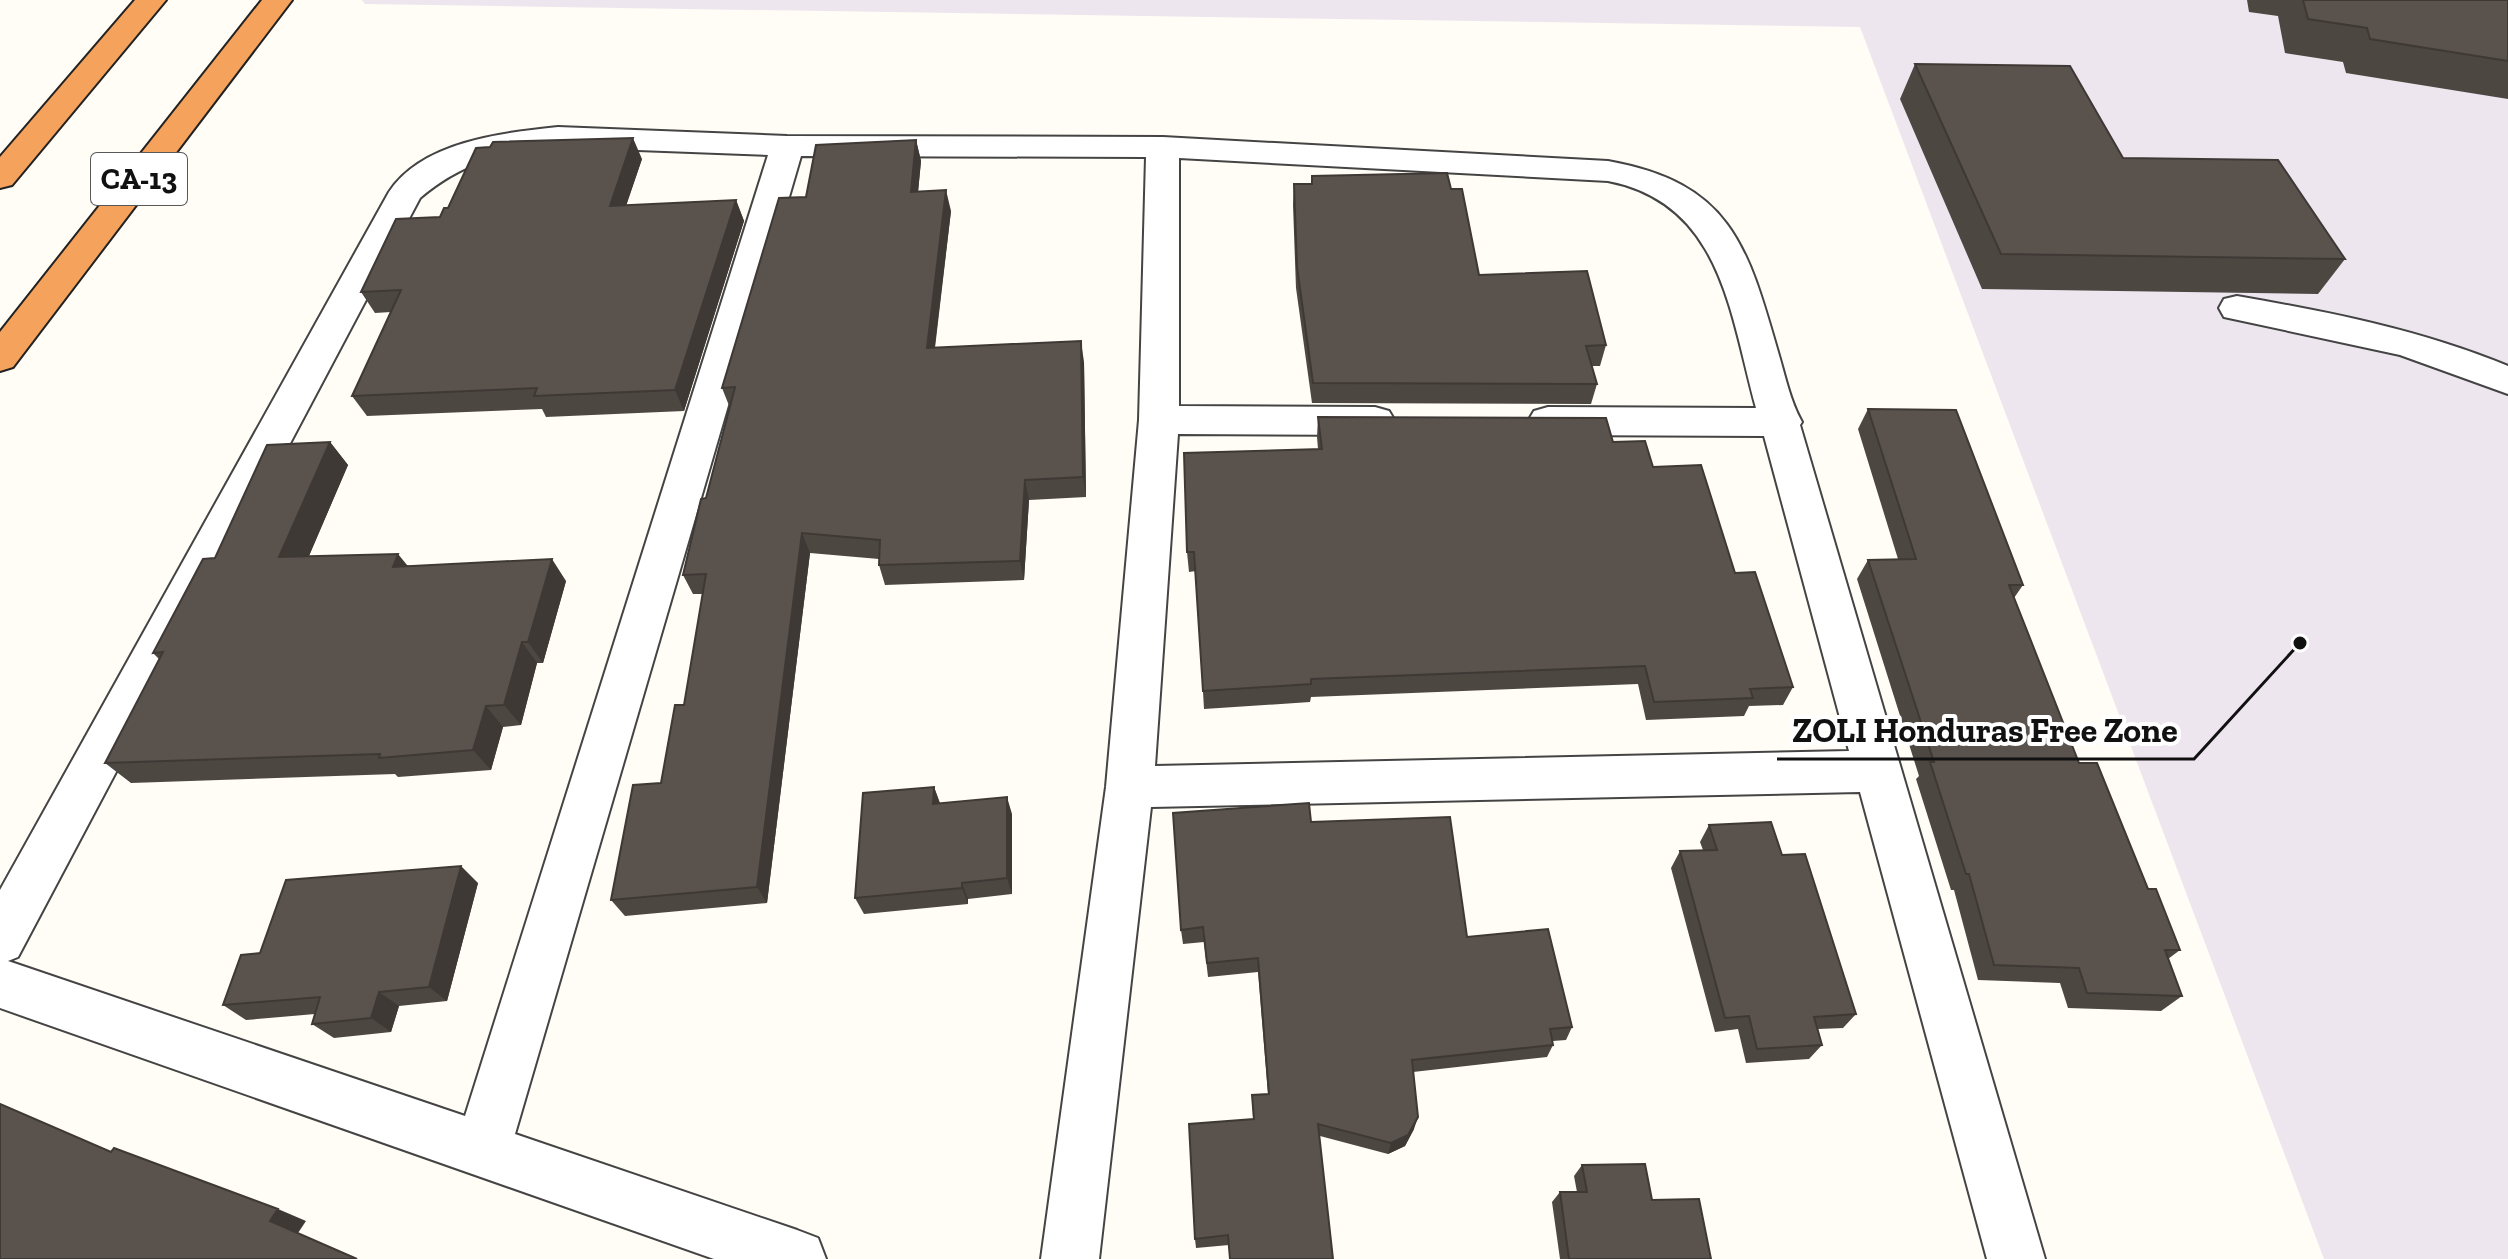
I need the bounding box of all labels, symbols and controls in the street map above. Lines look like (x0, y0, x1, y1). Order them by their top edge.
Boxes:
road number: CA-13 (91, 153, 187, 205)
callout: ZOLI Honduras Free Zone (1777, 701, 2194, 759)
text: ZOLI Honduras Free Zone (1792, 710, 2178, 751)

